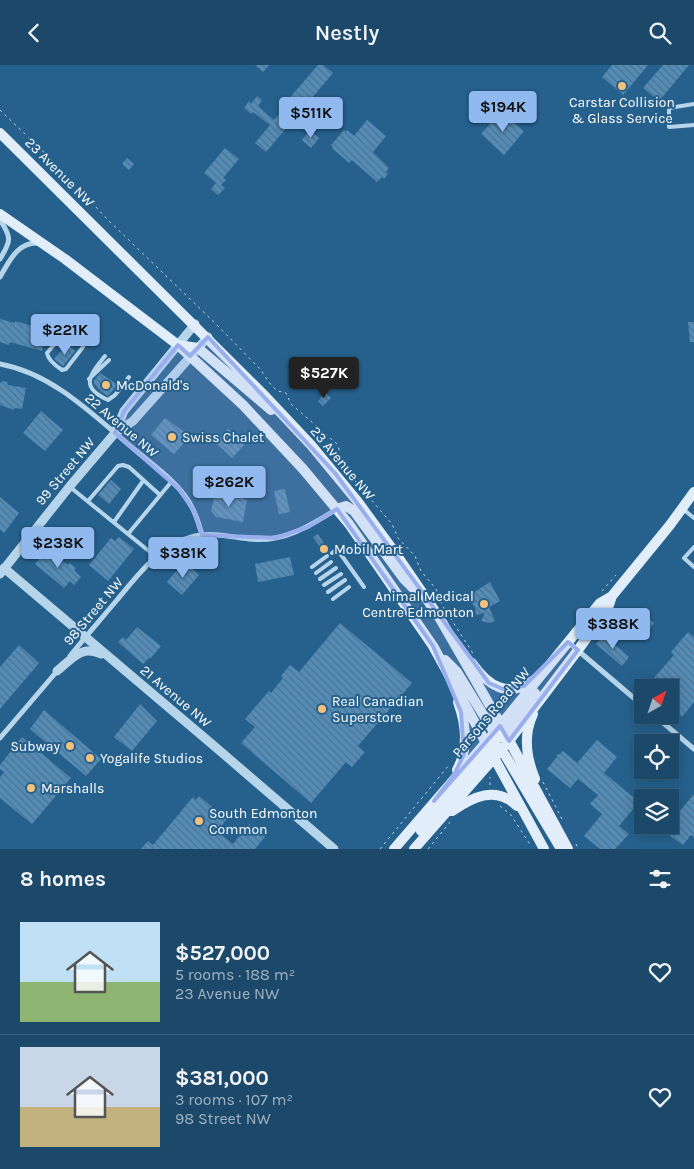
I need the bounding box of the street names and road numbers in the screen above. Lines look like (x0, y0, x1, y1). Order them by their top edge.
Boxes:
street label: 23 Avenue NW (21, 134, 98, 211)
street label: 22 Avenue NW (81, 390, 162, 461)
street label: 23 Avenue NW (307, 423, 379, 504)
street label: 99 Street NW (32, 434, 99, 509)
street label: 98 Street NW (60, 573, 127, 649)
street label: 21 Avenue NW (137, 662, 215, 731)
street label: Parsons Road NW (449, 663, 534, 761)

